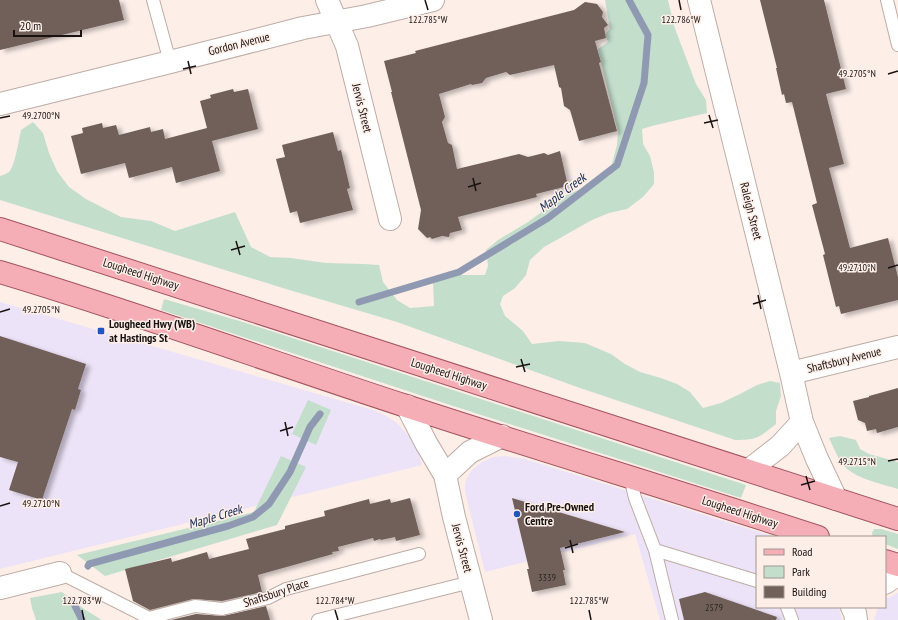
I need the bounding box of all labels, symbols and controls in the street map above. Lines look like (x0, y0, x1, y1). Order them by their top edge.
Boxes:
scale bar (14, 12, 81, 38)
text: 122.785°W (409, 13, 448, 26)
text: 122.786°W (662, 13, 701, 26)
text: 20 m (20, 18, 41, 33)
street label: Gordon Avenue (207, 29, 271, 58)
text: 49.2705°N (838, 67, 876, 80)
street label: Jervis Street (349, 81, 376, 135)
text: 49.2700°N (22, 109, 60, 122)
water label: Maple Creek (535, 168, 591, 216)
street label: Raleigh Street (737, 181, 766, 242)
street label: Lougheed Highway (101, 254, 181, 293)
text: 49.2710°N (838, 261, 876, 274)
text: 49.2705°N (22, 303, 60, 316)
place label: Lougheed Hwy (WB) at Hastings St (109, 316, 195, 345)
marker: Lougheed Hwy (WB) at Hastings St (96, 326, 106, 336)
street label: Shaftsbury Avenue (805, 343, 883, 376)
street label: Lougheed Highway (409, 354, 489, 393)
text: 49.2715°N (838, 455, 876, 468)
street label: Lougheed Highway (700, 492, 780, 531)
text: 49.2710°N (22, 497, 60, 510)
place label: Ford Pre-Owned Centre (525, 499, 594, 528)
water label: Maple Creek (186, 500, 246, 533)
marker: Ford Pre-Owned Centre (512, 509, 522, 519)
street label: Jervis Street (449, 521, 476, 575)
legend (756, 536, 886, 608)
text: Road (792, 544, 812, 559)
text: Park (792, 564, 810, 579)
house number: 3339 (538, 571, 556, 584)
street label: Shaftsbury Place (241, 575, 311, 610)
text: Building (792, 584, 827, 599)
text: 122.783°W (63, 594, 102, 607)
text: 122.784°W (316, 594, 355, 607)
text: 122.785°W (570, 594, 609, 607)
house number: 2579 (705, 601, 723, 614)

